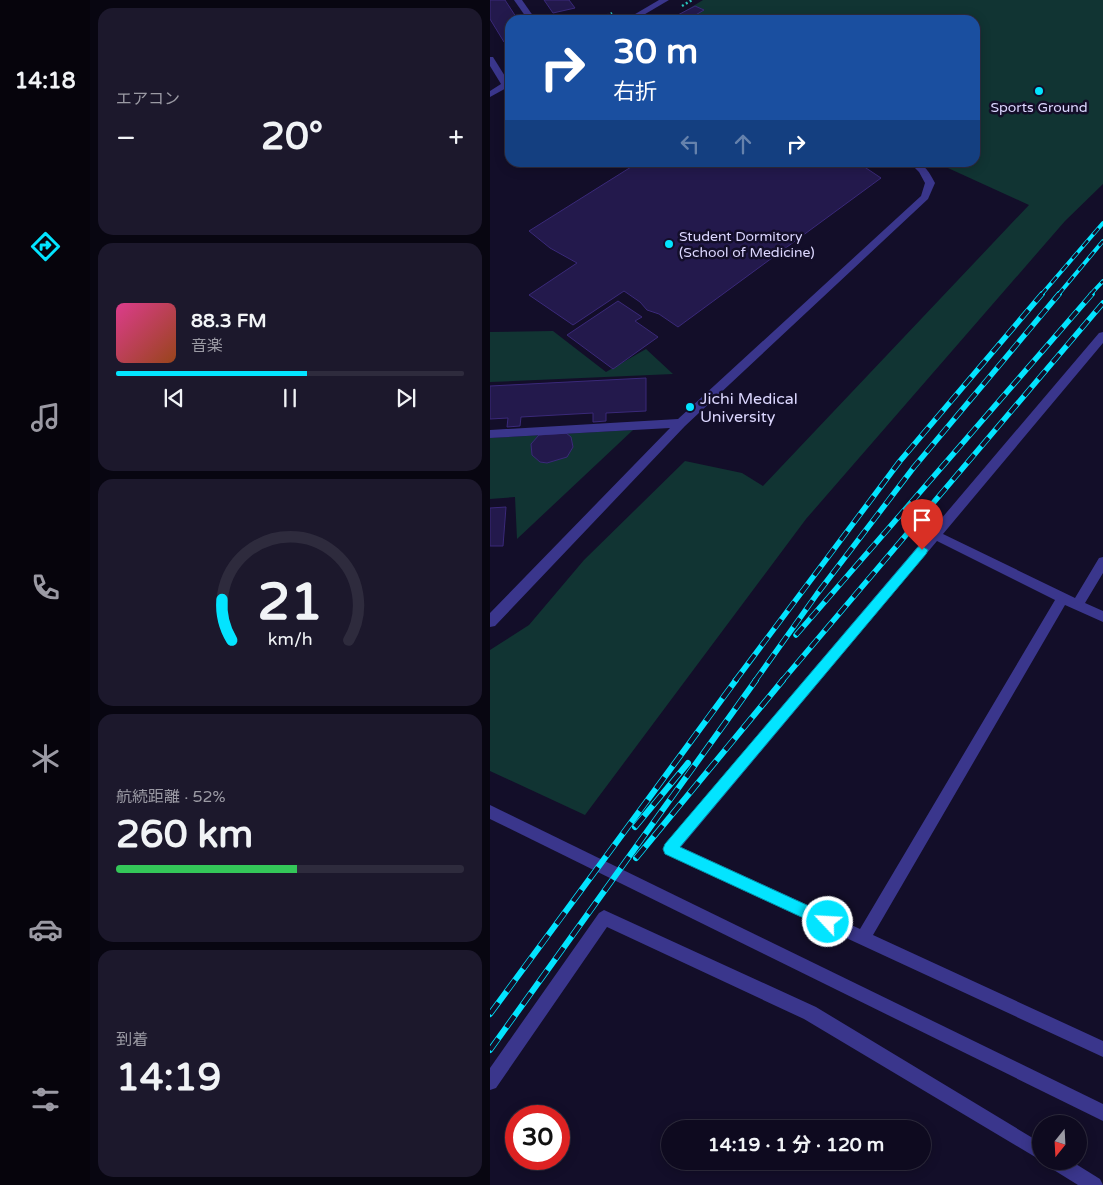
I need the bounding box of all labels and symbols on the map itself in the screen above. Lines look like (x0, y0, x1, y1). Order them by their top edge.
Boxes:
marker: Sports Ground (1033, 85, 1045, 97)
place label: Sports Ground (990, 99, 1088, 116)
place label: Student Dormitory (School of Medicine) (679, 228, 815, 261)
marker: Student Dormitory (School of Medicine) (663, 238, 675, 250)
place label: Jichi Medical University (700, 389, 798, 427)
marker: Jichi Medical University (684, 401, 696, 413)
pin (901, 499, 943, 550)
position arrow (801, 895, 853, 947)
speed limit sign: 30 (505, 1105, 570, 1170)
north arrow (1032, 1115, 1088, 1170)

